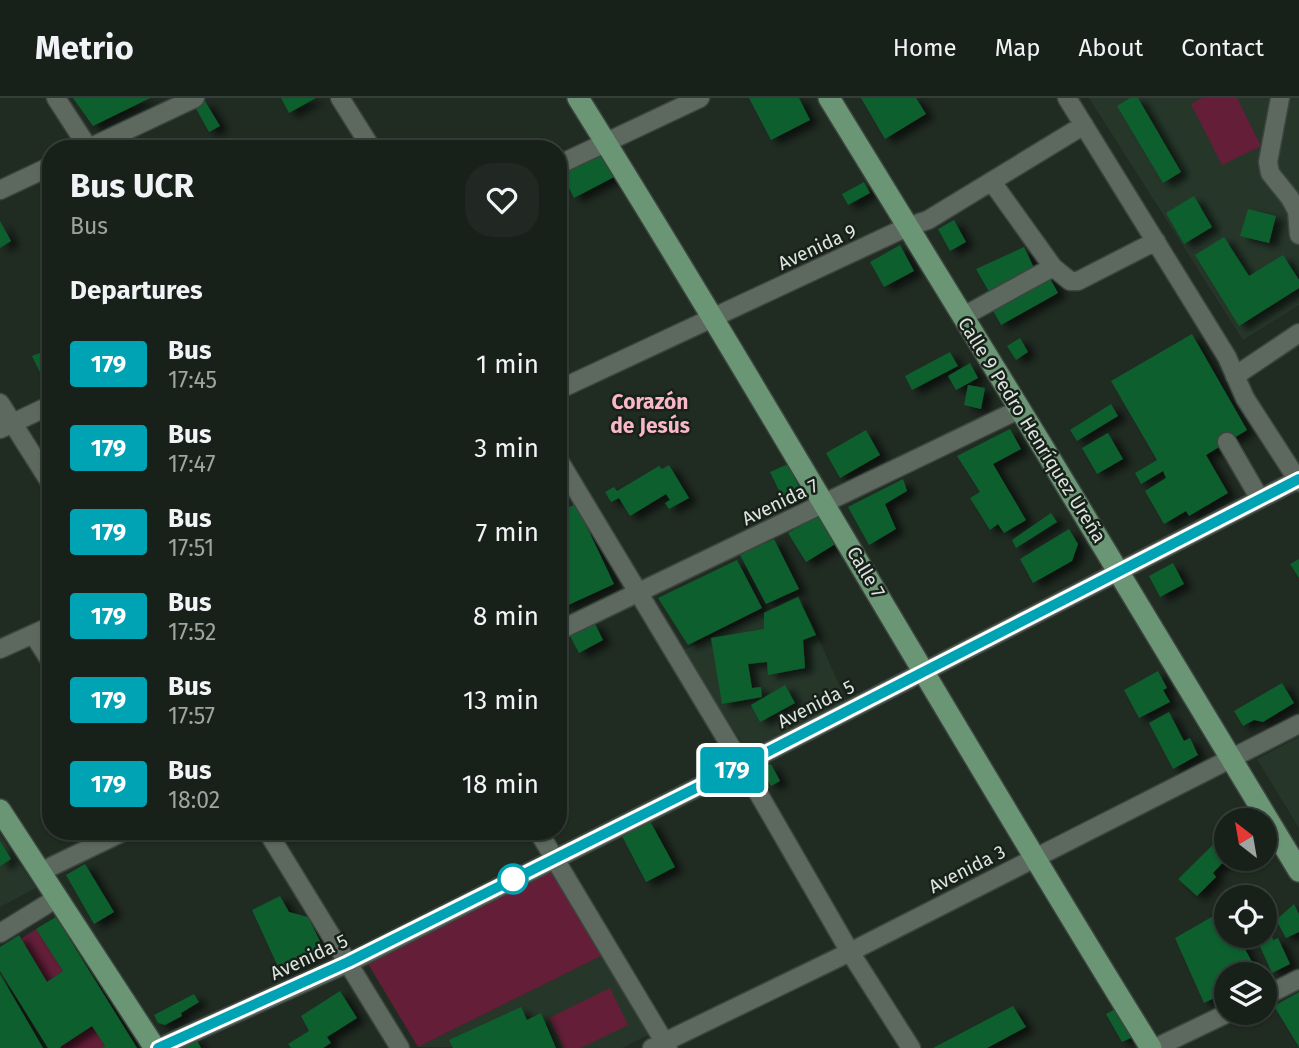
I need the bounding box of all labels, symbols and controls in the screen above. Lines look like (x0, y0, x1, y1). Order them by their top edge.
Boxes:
text: Metrio (35, 28, 134, 68)
text: Home (893, 34, 957, 62)
text: Map (995, 34, 1041, 62)
text: About (1079, 34, 1143, 62)
text: Contact (1181, 34, 1264, 62)
button: heart (465, 163, 539, 237)
text: Bus UCR (70, 166, 194, 206)
text: Bus (70, 212, 108, 240)
street label: Avenida 9 (774, 219, 860, 275)
text: Departures (70, 275, 203, 306)
street label: Calle 9 Pedro Henríquez Ureña (953, 313, 1111, 547)
text: Bus (168, 335, 211, 366)
text: 1 min (476, 349, 539, 380)
text: 179 (91, 350, 126, 378)
text: 17:45 (168, 366, 217, 394)
district label: Corazón de Jesús (610, 389, 690, 439)
text: Bus (168, 419, 211, 450)
text: 3 min (474, 433, 539, 464)
text: 179 (91, 434, 126, 462)
text: 17:47 (168, 450, 215, 478)
street label: Avenida 7 (738, 474, 822, 530)
text: Bus (168, 503, 211, 534)
text: 7 min (476, 517, 539, 548)
text: 179 (91, 518, 126, 546)
text: 17:51 (168, 534, 214, 562)
street label: Calle 7 (842, 542, 890, 602)
text: Bus (168, 587, 211, 618)
text: 8 min (473, 601, 539, 632)
text: 179 (91, 602, 126, 630)
text: 17:52 (168, 618, 216, 646)
text: Bus (168, 671, 211, 702)
street label: Avenida 5 (774, 675, 858, 733)
text: 13 min (463, 685, 539, 716)
text: 179 (91, 686, 126, 714)
text: 17:57 (168, 702, 215, 730)
line badge: 179 (692, 747, 772, 793)
text: Bus (168, 755, 211, 786)
text: 179 (714, 756, 750, 784)
text: 18 min (462, 769, 539, 800)
text: 179 (91, 770, 126, 798)
text: 18:02 (168, 786, 220, 814)
north arrow (1214, 808, 1278, 872)
map controls (1214, 808, 1277, 1025)
street label: Avenida 3 (925, 840, 1009, 898)
unlabelled marker (498, 864, 528, 894)
button: locate (1214, 885, 1277, 948)
street label: Avenida 5 (266, 929, 352, 985)
button: layers (1214, 962, 1277, 1025)

